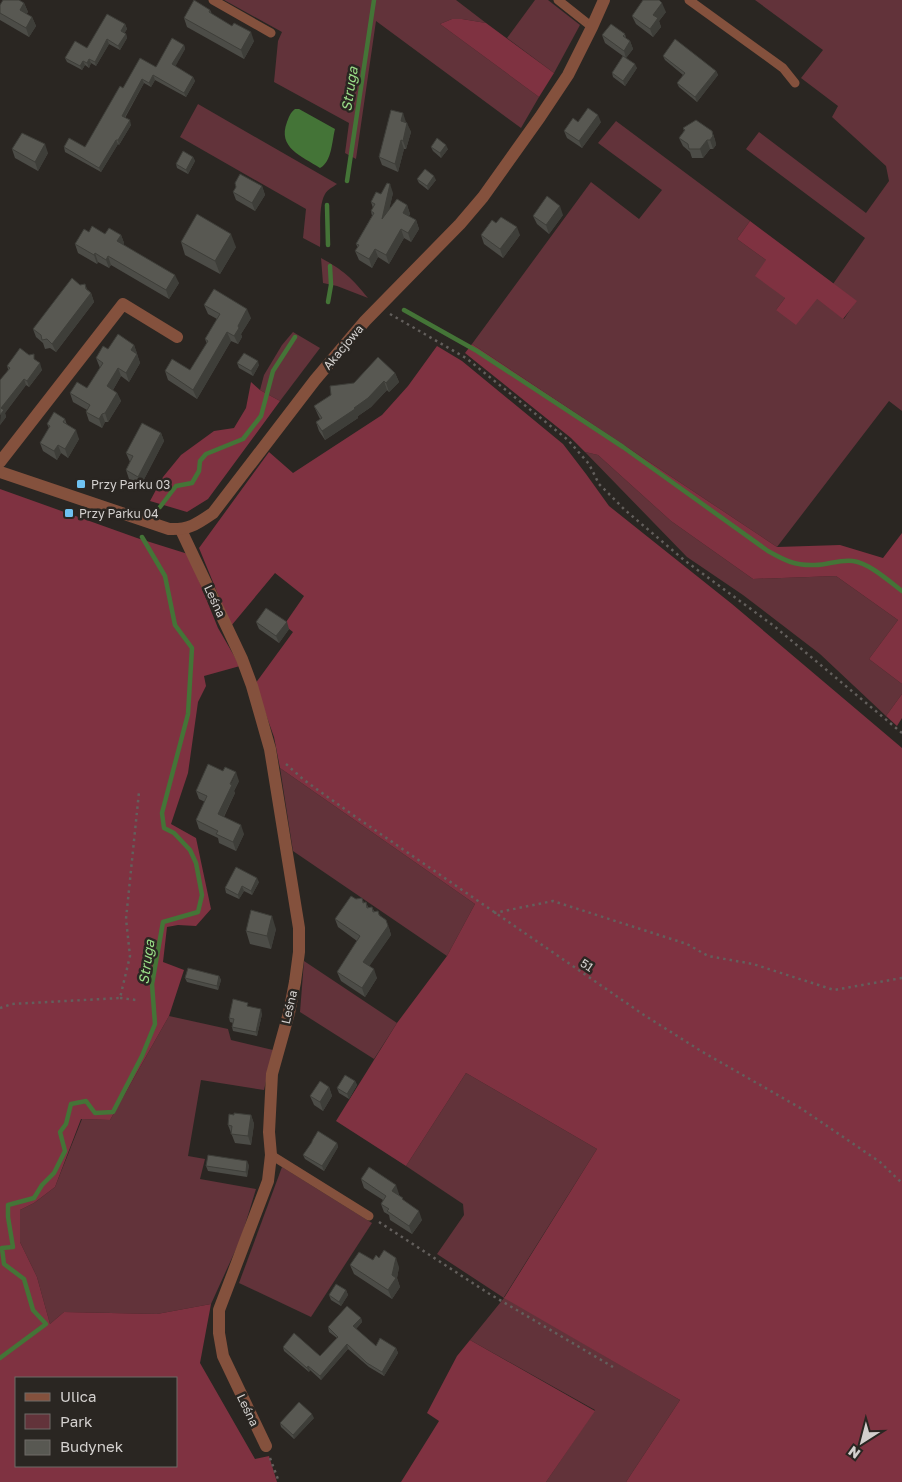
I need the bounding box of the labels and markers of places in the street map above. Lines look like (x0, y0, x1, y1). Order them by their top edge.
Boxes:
place label: Przy Parku 03 (91, 477, 170, 492)
marker: Przy Parku 03 (75, 478, 87, 490)
place label: Przy Parku 04 (79, 506, 159, 521)
marker: Przy Parku 04 (63, 507, 75, 519)

